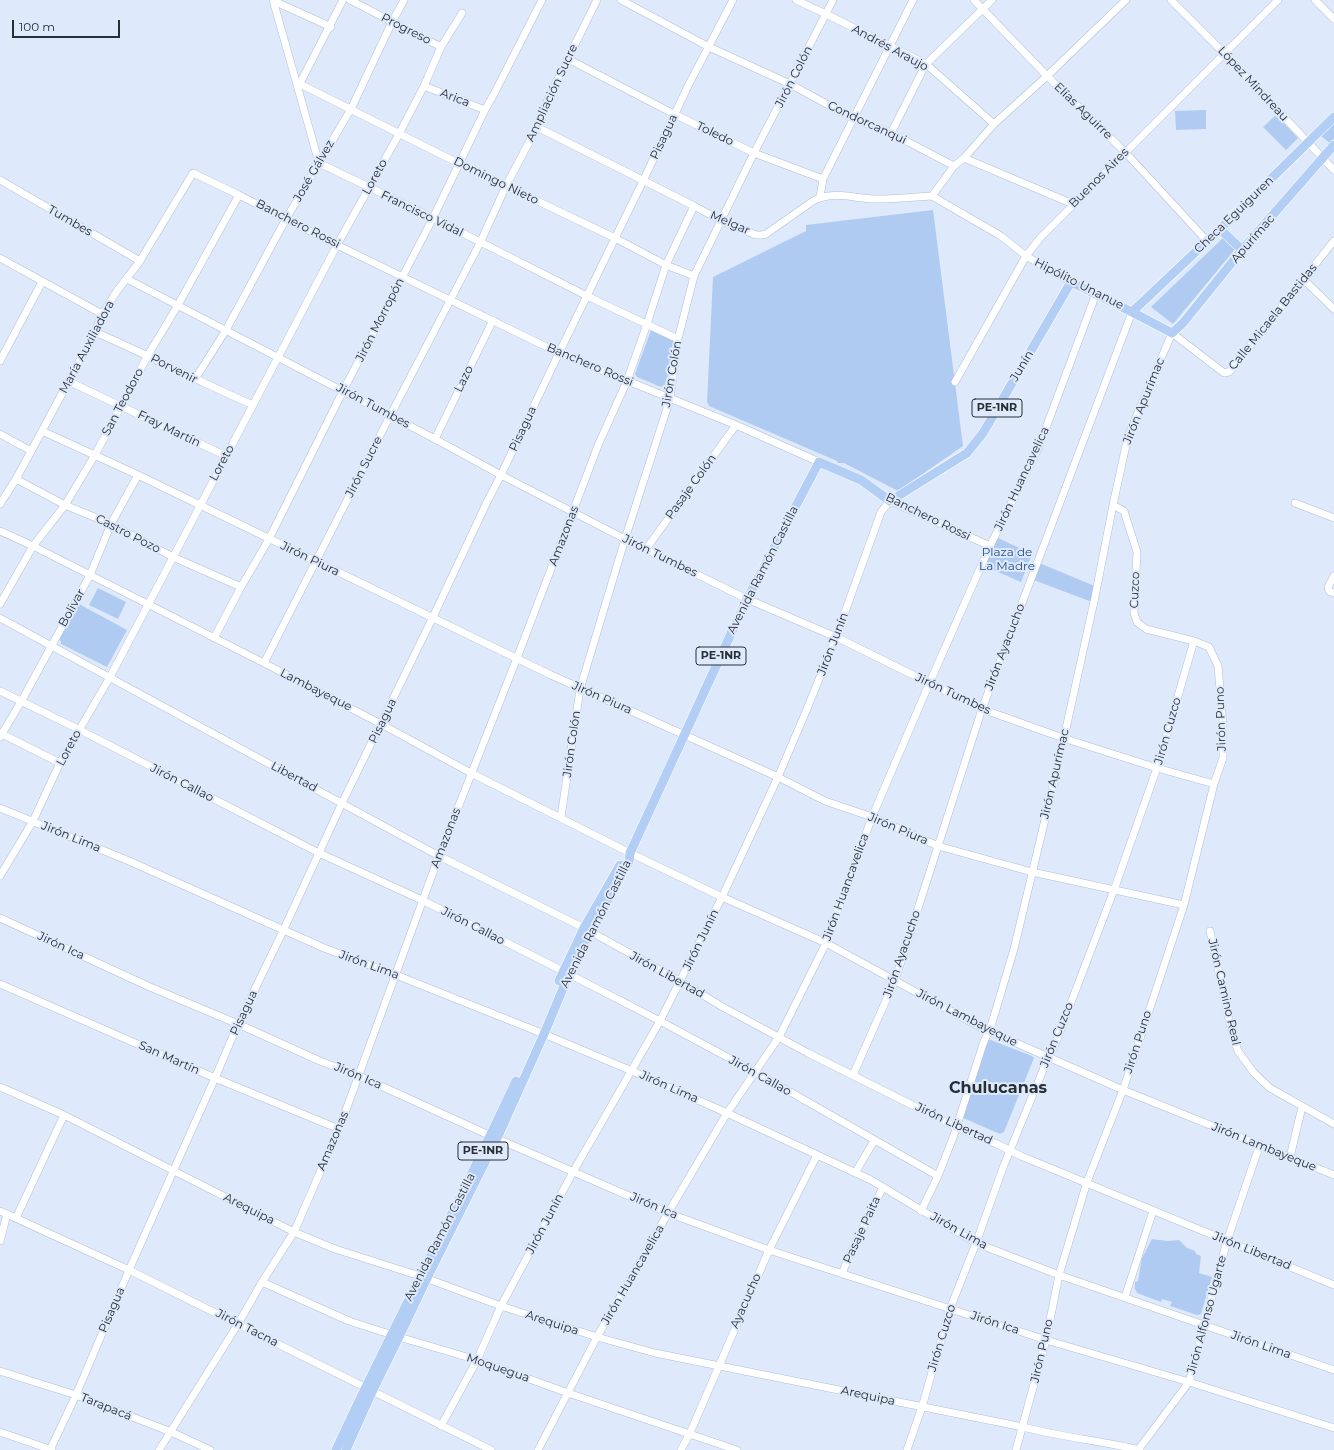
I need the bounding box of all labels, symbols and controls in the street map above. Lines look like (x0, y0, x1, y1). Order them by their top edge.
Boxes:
street label: Progreso (379, 10, 433, 48)
scale bar (14, 12, 122, 38)
text: 100 m (19, 19, 55, 34)
street label: Andrés Araujo (849, 22, 931, 74)
street label: Ampliación Sucre (523, 42, 581, 144)
street label: Jirón Colón (772, 44, 816, 110)
street label: López Mindreau (1215, 44, 1291, 124)
street label: Elías Aguirre (1051, 80, 1115, 142)
street label: Arica (438, 86, 472, 110)
street label: Condorcanqui (825, 98, 909, 148)
street label: Pisagua (647, 112, 681, 162)
street label: Toledo (694, 119, 736, 149)
street label: José Gálvez (291, 138, 337, 204)
street label: Buenos Aires (1066, 145, 1132, 211)
street label: Domingo Nieto (451, 154, 541, 208)
street label: Loreto (359, 157, 391, 197)
street label: Checa Eguiguren (1191, 173, 1277, 257)
street label: Francisco Vidal (378, 188, 466, 240)
street label: Banchero Rossi (253, 197, 343, 251)
street label: Tumbes (45, 203, 95, 239)
street label: Melgar (708, 208, 752, 238)
street label: Apurímac (1228, 212, 1278, 266)
street label: Hipólito Unanue (1032, 255, 1126, 313)
street label: Calle Micaela Bastidas (1226, 261, 1320, 373)
street label: Jirón Morropón (353, 276, 407, 364)
street label: María Auxiliadora (56, 298, 118, 396)
street label: Banchero Rossi (545, 340, 635, 390)
street label: Jirón Colón (659, 340, 685, 408)
street label: Junín (1007, 348, 1037, 384)
street label: Porvenir (148, 351, 200, 387)
street label: Jirón Apurímac (1120, 356, 1168, 446)
street label: Lazo (451, 363, 477, 395)
street label: San Teodoro (99, 366, 147, 438)
street label: Jirón Tumbes (334, 381, 412, 431)
road number: PE-1NR (972, 399, 1022, 417)
street label: Pisagua (506, 404, 540, 454)
street label: Fray Martín (135, 408, 203, 450)
street label: Jirón Huancavelica (992, 425, 1052, 533)
street label: Jirón Sucre (342, 434, 386, 500)
street label: Loreto (207, 443, 237, 483)
street label: Pasaje Colón (663, 452, 719, 522)
street label: Banchero Rossi (883, 490, 973, 544)
street label: Amazonas (546, 504, 582, 568)
street label: Avenida Ramón Castilla (724, 504, 802, 636)
street label: Castro Pozo (93, 511, 163, 557)
street label: Jirón Tumbes (620, 532, 700, 580)
street label: Jirón Piura (278, 539, 342, 579)
park label: Plaza de La Madre (979, 545, 1035, 573)
street label: Cuzco (1127, 571, 1143, 609)
street label: Bolivar (56, 586, 88, 630)
street label: Jirón Ayacucho (982, 602, 1028, 692)
street label: Jirón Junín (814, 611, 852, 677)
road number: PE-1NR (696, 647, 746, 665)
street label: Lambayeque (278, 666, 354, 714)
street label: Jirón Tumbes (913, 670, 993, 718)
street label: Jirón Piura (570, 678, 634, 718)
street label: Jirón Puno (1213, 686, 1229, 752)
street label: Pisagua (366, 696, 400, 746)
street label: Jirón Cuzco (1152, 696, 1184, 766)
street label: Jirón Colón (560, 710, 584, 778)
street label: Loreto (54, 728, 84, 768)
street label: Jirón Apurímac (1038, 728, 1072, 820)
street label: Libertad (268, 759, 320, 795)
street label: Jirón Callao (148, 761, 216, 805)
street label: Amazonas (428, 806, 464, 870)
street label: Jirón Piura (866, 810, 930, 848)
street label: Jirón Lima (39, 819, 103, 855)
street label: Jirón Huancavelica (820, 831, 872, 943)
street label: Avenida Ramón Castilla (557, 858, 635, 990)
street label: Jirón Callao (439, 904, 507, 948)
street label: Jirón Junín (680, 907, 722, 973)
street label: Jirón Ayacucho (880, 908, 924, 1000)
street label: Jirón Ica (35, 929, 87, 963)
street label: Jirón Camino Real (1205, 937, 1243, 1047)
street label: Jirón Lima (337, 947, 401, 983)
street label: Jirón Libertad (627, 949, 707, 1001)
street label: Jirón Lambayeque (914, 986, 1020, 1050)
street label: Pisagua (227, 988, 261, 1038)
street label: Jirón Cuzco (1037, 1000, 1077, 1070)
street label: Jirón Puno (1121, 1009, 1155, 1075)
street label: San Martín (136, 1038, 202, 1078)
street label: Jirón Callao (726, 1053, 794, 1099)
street label: Jirón Ica (332, 1060, 384, 1092)
street label: Jirón Lima (637, 1068, 701, 1106)
district label: Chulucanas (949, 1078, 1047, 1098)
street label: Jirón Libertad (913, 1100, 995, 1148)
street label: Amazonas (314, 1109, 352, 1173)
street label: Jirón Lambayeque (1210, 1119, 1318, 1175)
road number: PE-1NR (458, 1142, 508, 1160)
street label: Avenida Ramón Castilla (401, 1171, 479, 1303)
street label: Arequipa (221, 1190, 277, 1228)
street label: Jirón Ica (628, 1190, 680, 1222)
street label: Jirón Junín (523, 1191, 567, 1257)
street label: Pasaje Paita (840, 1194, 884, 1266)
street label: Jirón Lima (928, 1209, 990, 1253)
street label: Jirón Huancavelica (598, 1222, 668, 1328)
street label: Jirón Libertad (1211, 1229, 1293, 1273)
street label: Jirón Alfonso Ugarte (1184, 1254, 1230, 1376)
street label: Ayacucho (727, 1271, 765, 1331)
street label: Pisagua (96, 1285, 128, 1335)
street label: Jirón Cuzco (925, 1303, 959, 1373)
street label: Jirón Tacna (213, 1306, 281, 1350)
street label: Arequipa (524, 1308, 580, 1338)
street label: Jirón Ica (969, 1308, 1021, 1338)
street label: Jirón Puno (1028, 1318, 1056, 1384)
street label: Jirón Lima (1229, 1328, 1293, 1362)
street label: Moquegua (465, 1350, 531, 1386)
street label: Arequipa (840, 1383, 896, 1409)
street label: Tarapacá (78, 1390, 134, 1424)

